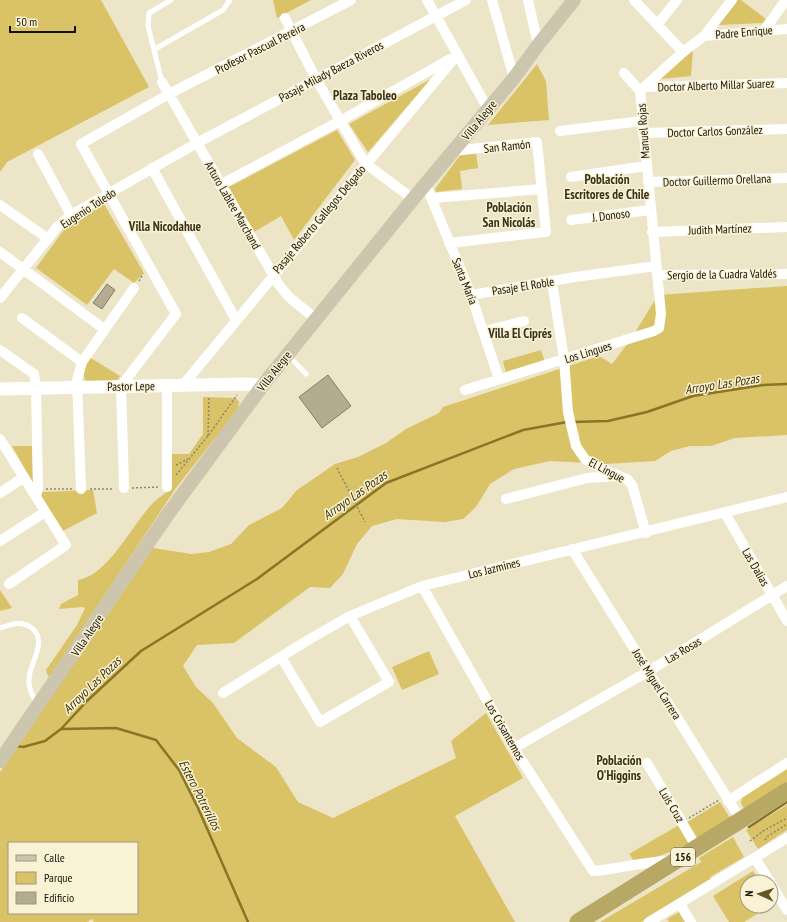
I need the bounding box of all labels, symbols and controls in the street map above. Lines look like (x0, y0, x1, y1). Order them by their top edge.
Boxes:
scale bar (10, 8, 75, 34)
text: 50 m (16, 14, 37, 29)
street label: Profesor Pascual Pereira (212, 19, 308, 77)
street label: Padre Enrique (715, 22, 773, 42)
street label: Pasaje Milady Baeza Riveros (276, 37, 386, 105)
street label: Doctor Alberto Millar Suarez (657, 75, 775, 95)
district label: Plaza Taboleo (333, 87, 397, 104)
street label: Villa Alegre (458, 97, 500, 144)
street label: Manuel Rojas (634, 103, 652, 159)
street label: Doctor Carlos González (667, 122, 763, 140)
street label: San Ramón (483, 136, 531, 156)
street label: Arturo Lablee Marchand (202, 158, 264, 252)
street label: Pasaje Roberto Gallegos Delgado (269, 162, 369, 276)
district label: Población Escritores de Chile (565, 171, 650, 203)
street label: Doctor Guillermo Orellana (663, 171, 772, 189)
street label: Eugenio Toledo (57, 184, 119, 232)
district label: Población San Nicolás (483, 199, 536, 231)
street label: J. Donoso (590, 205, 631, 225)
district label: Villa Nicodahue (128, 218, 202, 235)
street label: Judith Martínez (687, 220, 752, 238)
street label: Santa María (449, 255, 481, 307)
street label: Sergio de la Cuadra Valdés (667, 266, 777, 282)
street label: Pasaje El Roble (491, 274, 555, 298)
district label: Villa El Ciprés (487, 325, 552, 342)
street label: Los Lingues (563, 338, 613, 366)
street label: Villa Alegre (253, 348, 295, 395)
water label: Arroyo Las Pozas (684, 370, 762, 398)
street label: Pastor Lepe (107, 378, 155, 394)
street label: El Lingue (586, 454, 628, 486)
water label: Arroyo Las Pozas (319, 466, 392, 523)
street label: Las Dalias (739, 545, 773, 589)
street label: Los Jazmines (466, 554, 522, 582)
street label: Villa Alegre (67, 611, 107, 660)
street label: Las Rosas (662, 633, 704, 667)
street label: José MIguel Carrera (629, 645, 685, 722)
water label: Arroyo Las Pozas (59, 652, 126, 717)
street label: Los Crisantemos (482, 697, 528, 763)
district label: Población O'Higgins (597, 752, 642, 784)
water label: Estero Potrerillos (175, 757, 226, 835)
street label: Luis Cruz (656, 785, 688, 825)
legend (8, 842, 138, 914)
road number: 156 (671, 848, 695, 866)
text: Calle (44, 850, 65, 865)
text: Parque (44, 870, 73, 885)
north arrow (739, 874, 779, 914)
text: Edificio (44, 890, 74, 905)
text: N (742, 890, 756, 897)

